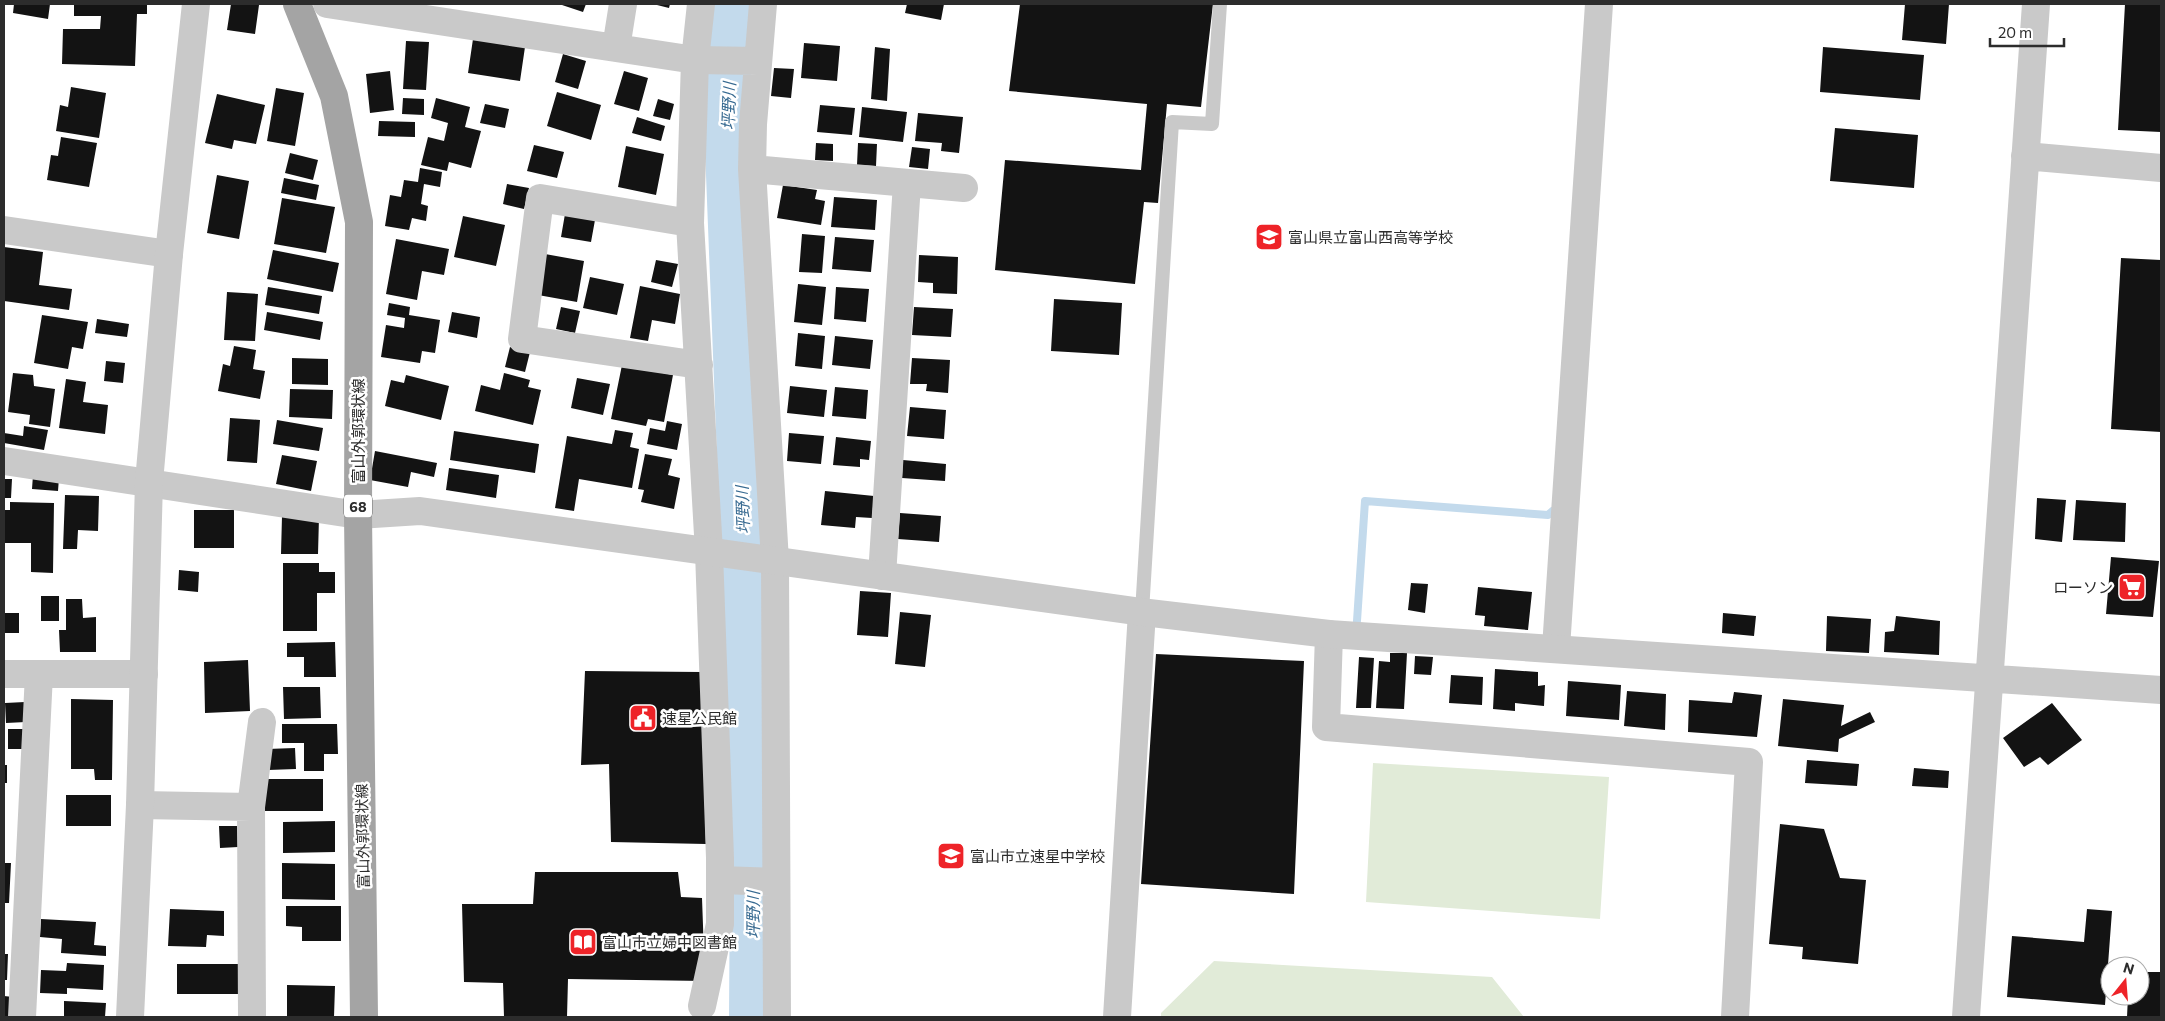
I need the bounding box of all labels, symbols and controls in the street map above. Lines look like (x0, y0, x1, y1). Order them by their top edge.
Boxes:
scale bar (1990, 15, 2064, 47)
text: 20 m (1998, 23, 2032, 41)
water label: 坪野川 (718, 80, 738, 130)
school or university icon: 富山県立富山西高等学校 (1254, 222, 1284, 252)
place label: 富山県立富山西高等学校 (1288, 228, 1453, 246)
street label: 富山外郭環状線 (349, 378, 367, 484)
water label: 坪野川 (732, 484, 752, 534)
road number: 68 (344, 494, 372, 518)
supermarket icon: ローソン (2117, 572, 2147, 602)
place label: ローソン (2053, 578, 2113, 596)
public building icon: 速星公民館 (628, 703, 658, 733)
place label: 速星公民館 (662, 709, 737, 727)
street label: 富山外郭環状線 (352, 783, 372, 889)
school or university icon: 富山市立速星中学校 (936, 841, 966, 871)
place label: 富山市立速星中学校 (970, 847, 1105, 865)
water label: 坪野川 (743, 889, 762, 939)
library icon: 富山市立婦中図書館 (568, 927, 598, 957)
place label: 富山市立婦中図書館 (602, 933, 737, 951)
north arrow (2100, 956, 2150, 1006)
text: N (2121, 958, 2136, 978)

